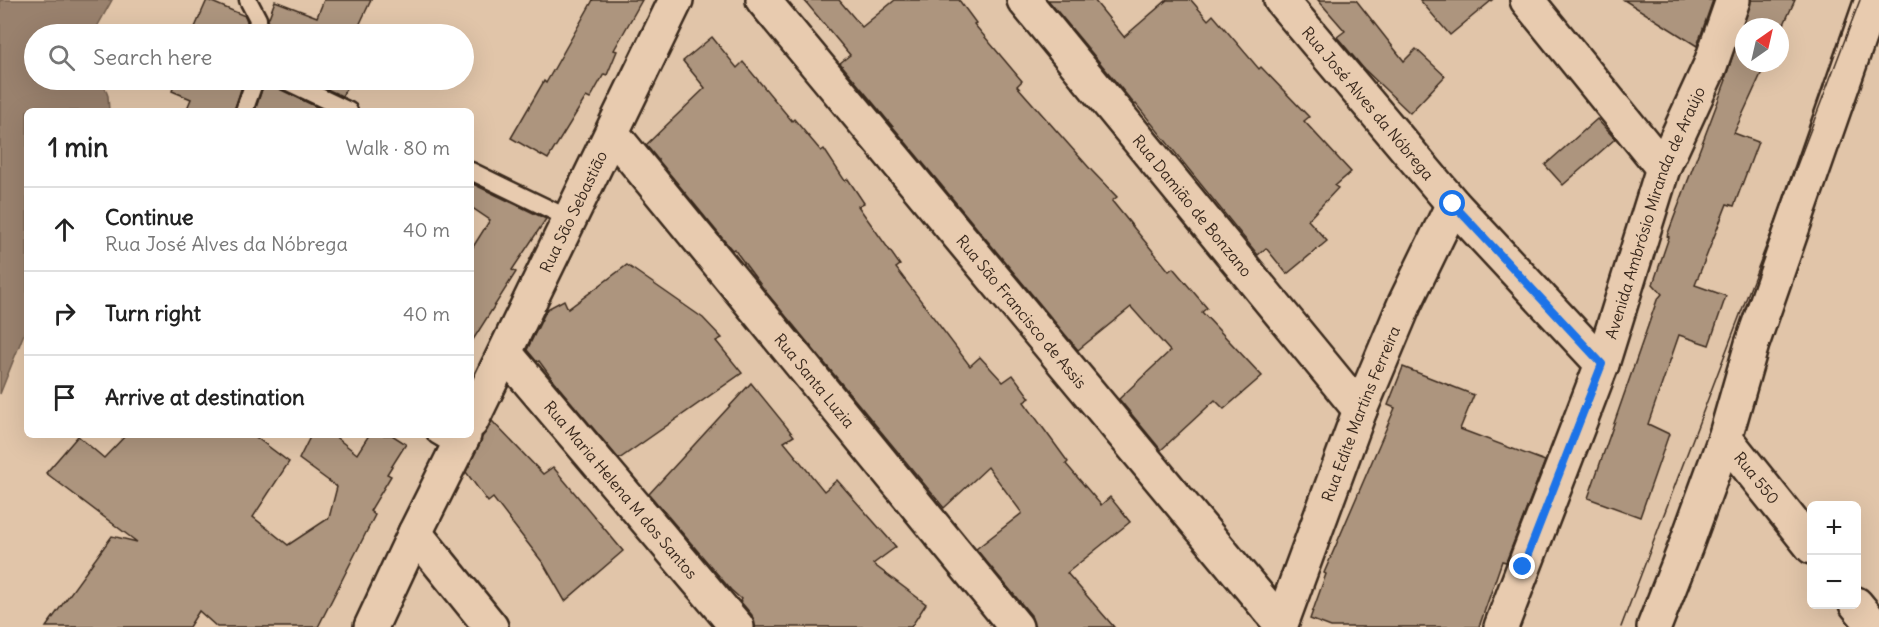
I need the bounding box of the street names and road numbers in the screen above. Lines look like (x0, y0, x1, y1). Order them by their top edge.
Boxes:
street label: Rua José Alves da Nóbrega (1298, 22, 1438, 184)
street label: Avenida Ambrósio Miranda de Araújo (1600, 83, 1709, 341)
street label: Rua Damião de Bonzano (1129, 131, 1257, 281)
street label: Rua São Sebastião (535, 147, 611, 276)
street label: Rua São Francisco de Assis (952, 231, 1091, 392)
street label: Rua Edite Martins Ferreira (1317, 323, 1404, 504)
street label: Rua Santa Luzia (770, 329, 859, 432)
street label: Rua Maria Helena M dos Santos (540, 397, 702, 583)
street label: Rua 550 (1730, 448, 1784, 508)

